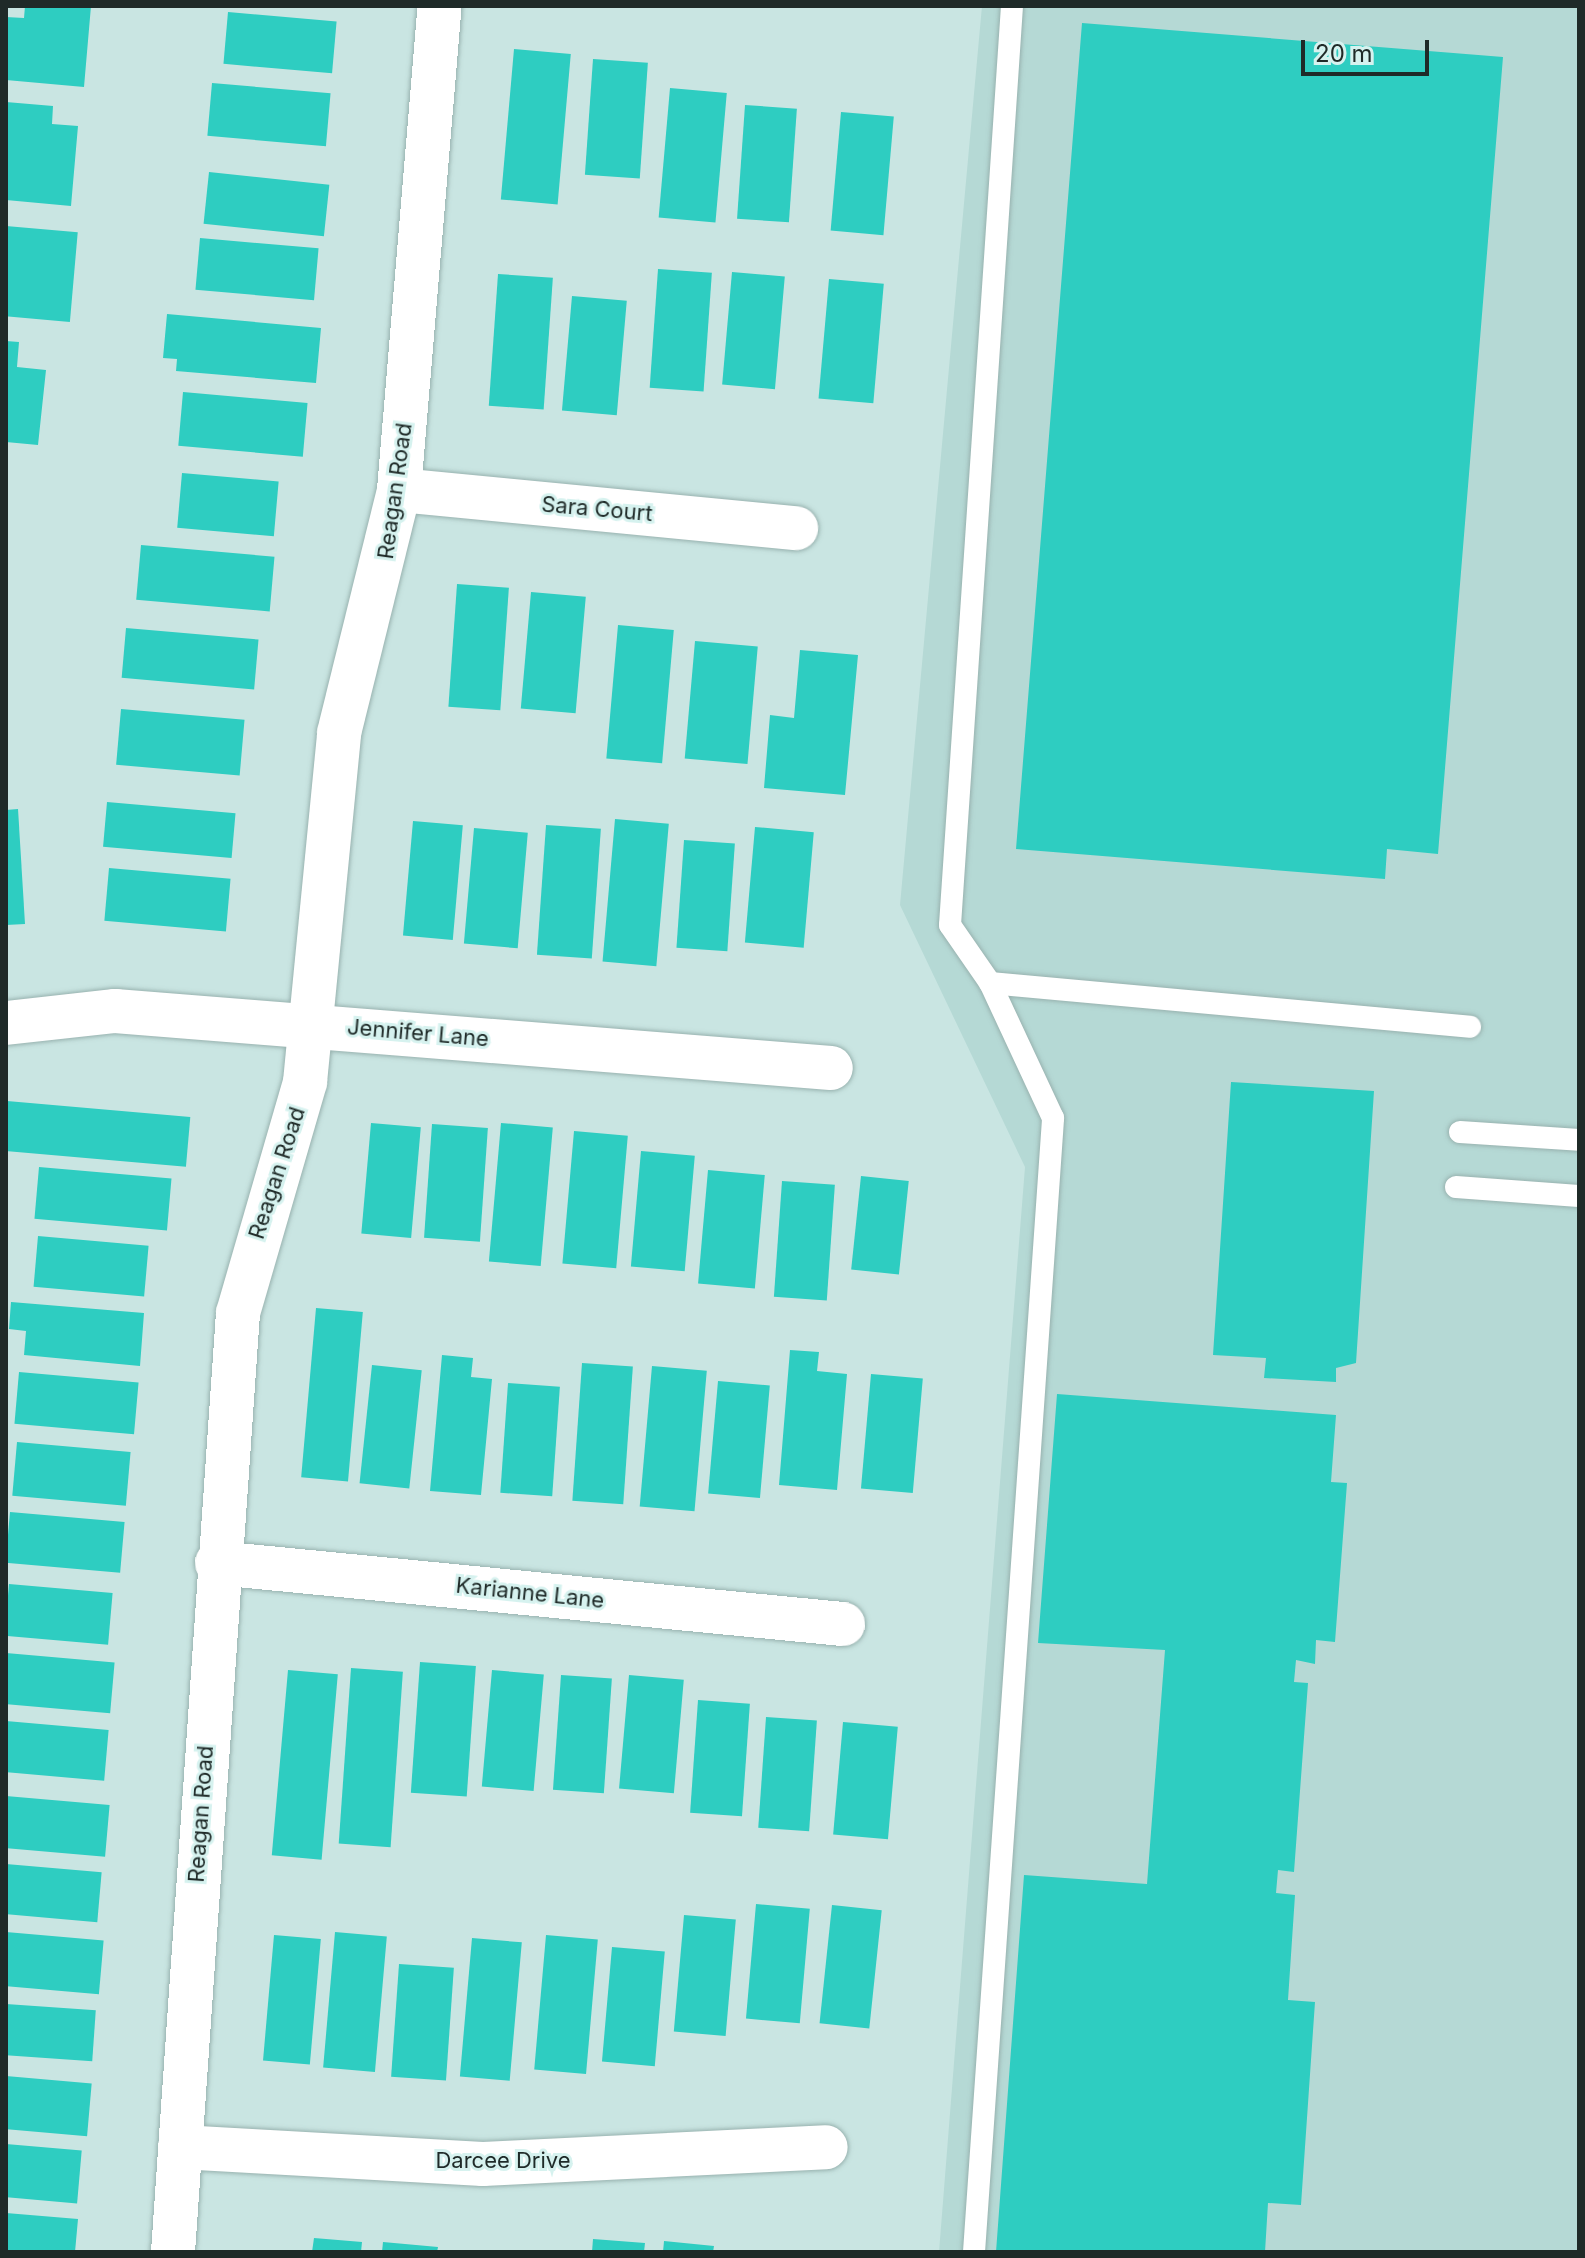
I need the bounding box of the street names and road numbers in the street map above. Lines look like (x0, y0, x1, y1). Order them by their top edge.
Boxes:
street label: Reagan Road (372, 421, 418, 561)
street label: Sara Court (540, 491, 654, 527)
street label: Jennifer Lane (346, 1014, 490, 1052)
street label: Reagan Road (243, 1104, 311, 1242)
street label: Karianne Lane (454, 1572, 606, 1614)
street label: Reagan Road (183, 1745, 219, 1883)
street label: Darcee Drive (435, 2148, 571, 2174)

